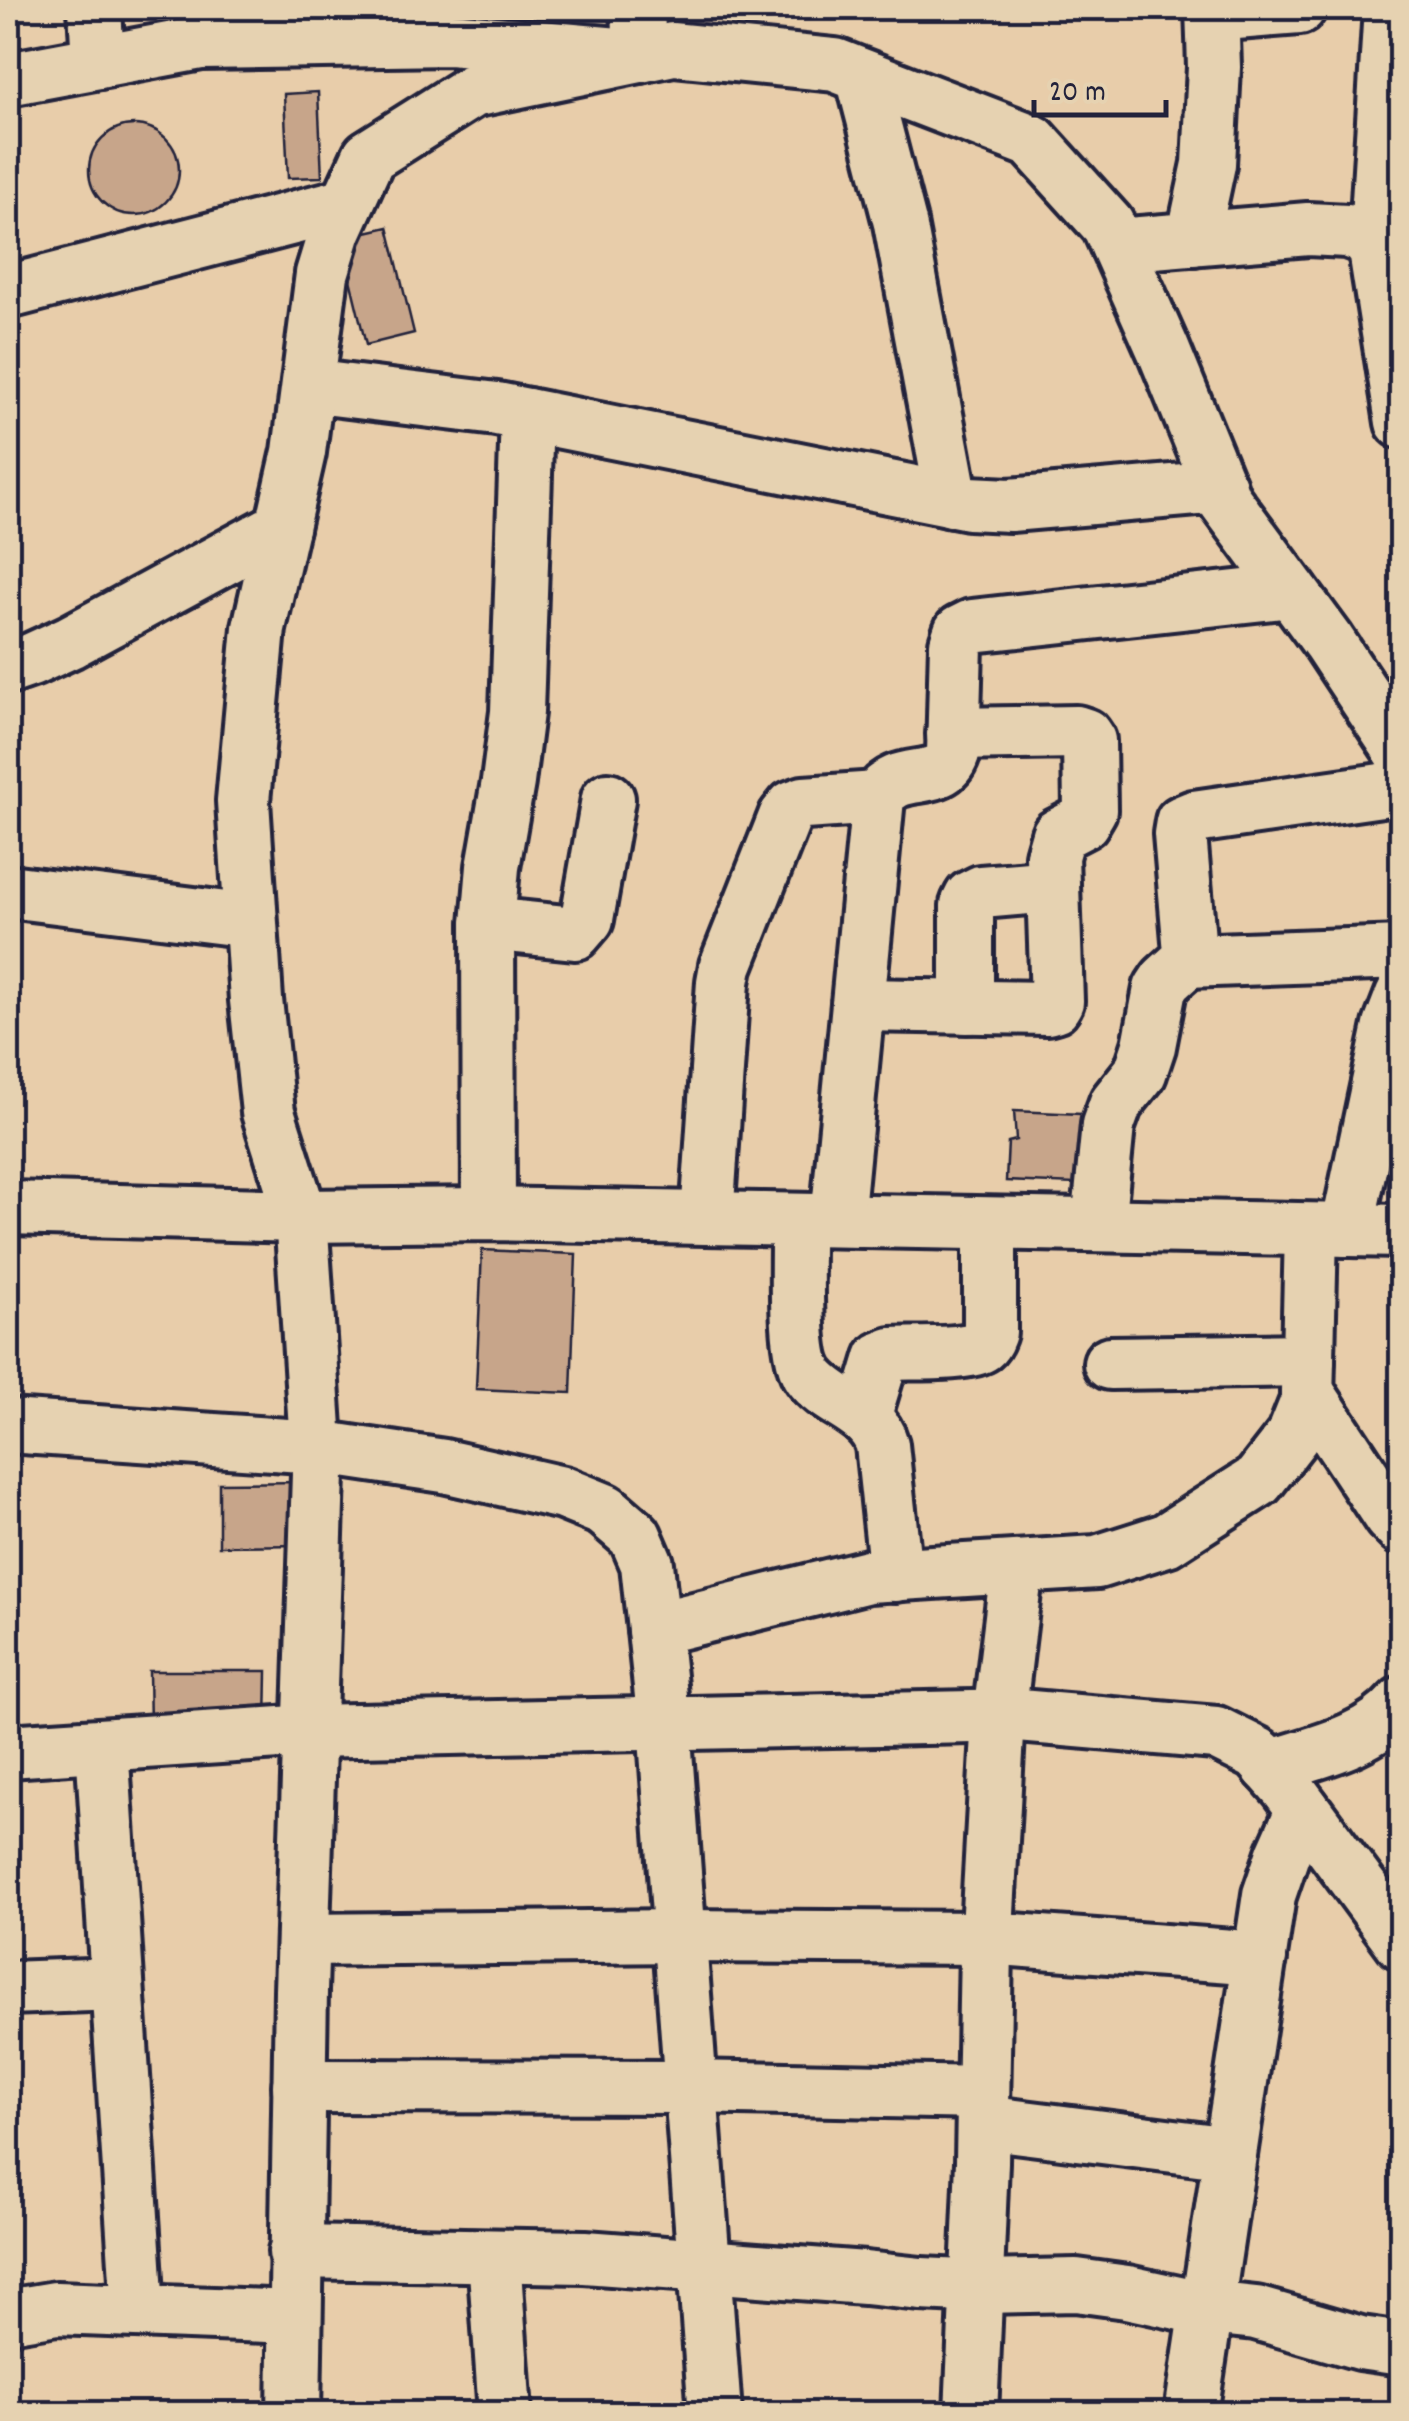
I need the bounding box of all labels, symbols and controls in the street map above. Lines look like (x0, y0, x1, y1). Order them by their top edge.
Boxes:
scale bar (1034, 55, 1166, 117)
text: 20 m (1049, 73, 1106, 116)

